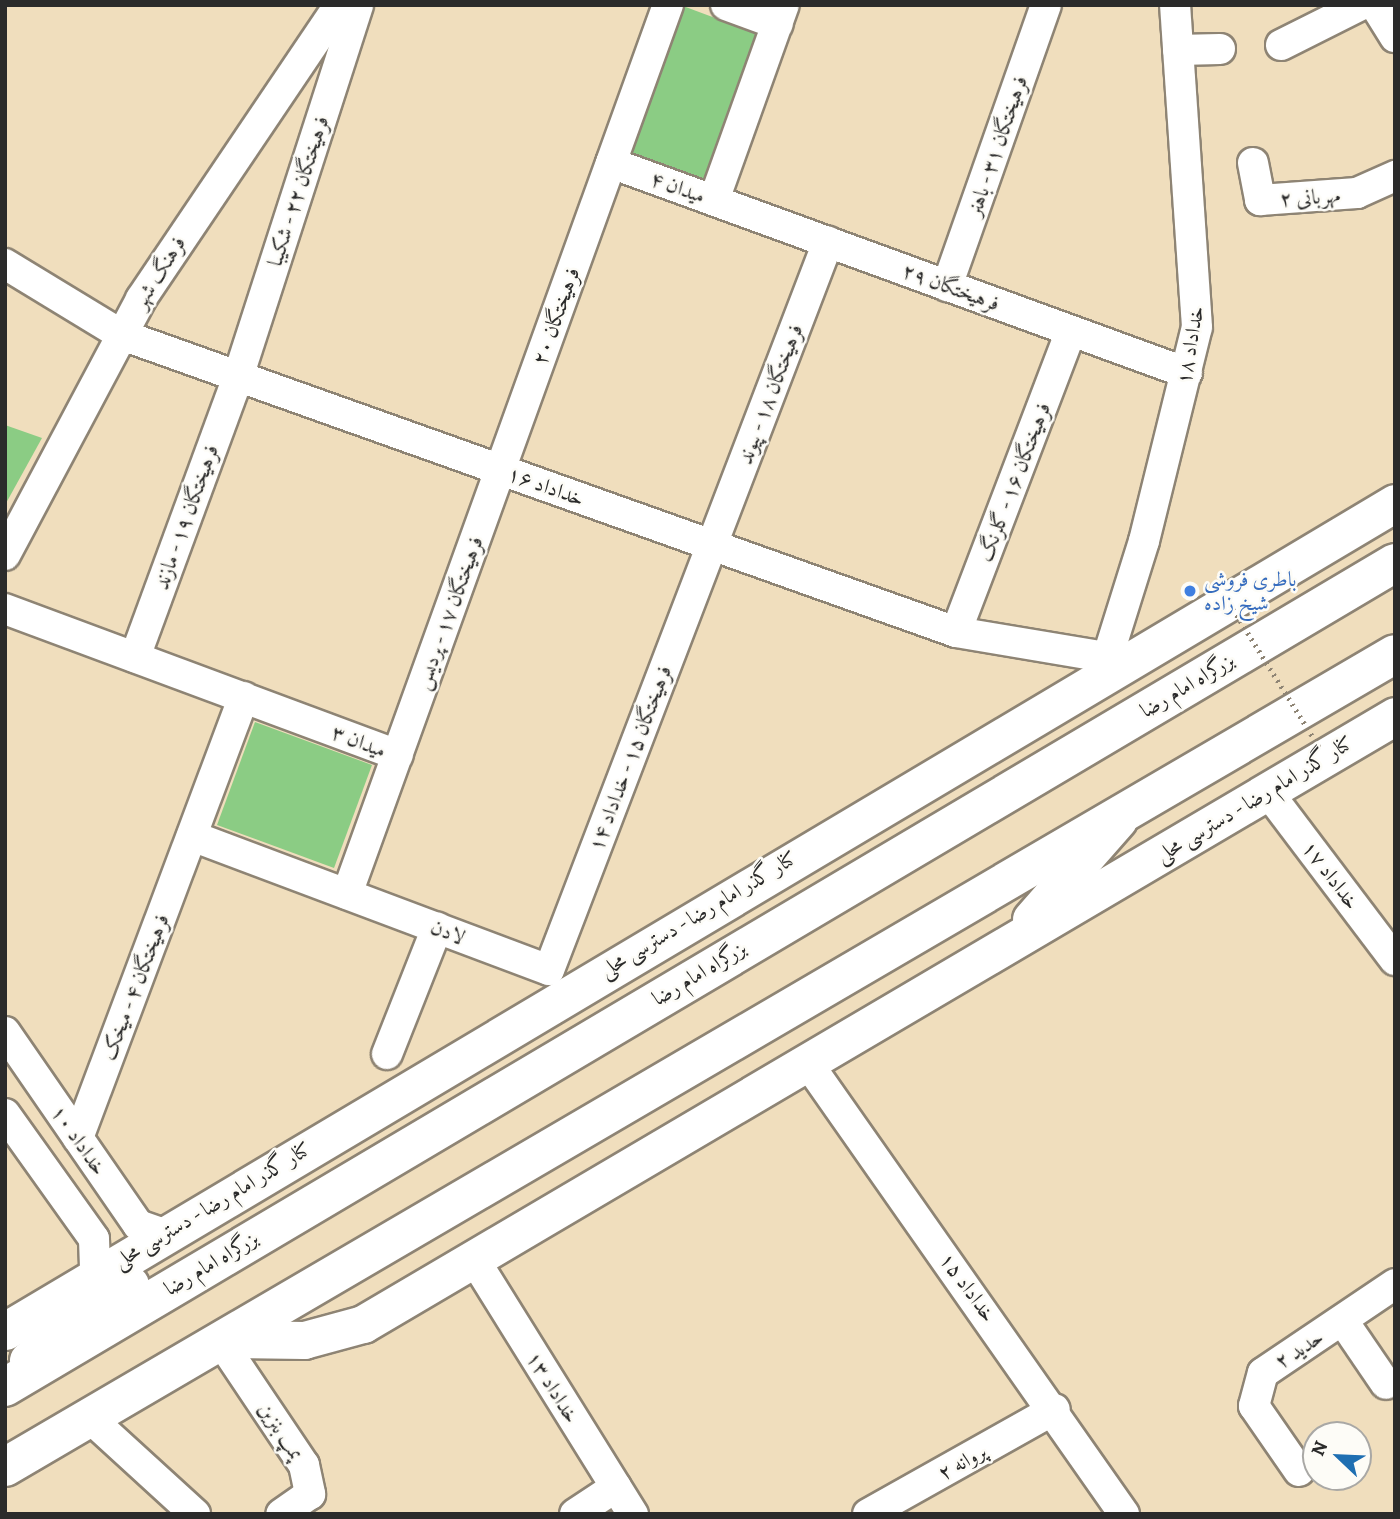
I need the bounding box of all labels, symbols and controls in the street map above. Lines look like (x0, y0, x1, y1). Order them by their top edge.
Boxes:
street label: فرهیختگان ۳۱ - باهنر (961, 72, 1033, 220)
street label: فرهیختگان ۲۲ - شکیبا (262, 112, 334, 270)
street label: میدان ۴ (647, 166, 709, 208)
street label: مهربانی ۲ (1279, 182, 1341, 212)
street label: فرهنگ شهر (127, 231, 191, 313)
street label: فرهیختگان ۲۹ (899, 258, 1003, 316)
street label: فرهیختگان ۲۰ (527, 264, 585, 368)
street label: خداداد ۱۸ (1171, 304, 1209, 386)
street label: فرهیختگان ۱۸ - پیوند (732, 320, 808, 468)
street label: فرهیختگان ۱۶ - گلرنگ (972, 398, 1056, 566)
street label: فرهیختگان ۱۹ - مازند (148, 441, 224, 593)
street label: خداداد ۱۶ (504, 461, 588, 511)
street label: فرهیختگان ۱۷ - پردیس (409, 532, 489, 694)
place label: باطری فروشی شیخ زاده (1204, 566, 1296, 616)
marker: باطری فروشی شیخ زاده (1182, 583, 1198, 599)
street label: بزرگراه امام رضا (1135, 647, 1239, 723)
street label: فرهیختگان ۱۵ - خداداد ۱۴ (583, 661, 677, 855)
street label: میدان ۳ (328, 719, 390, 763)
street label: کنار گذر امام رضا - دسترسی محلی (1151, 730, 1357, 868)
street label: خداداد ۱۷ (1297, 836, 1365, 914)
street label: کنار گذر امام رضا - دسترسی محلی (595, 845, 801, 983)
street label: فرهیختگان ۴ - میخک (95, 910, 175, 1064)
street label: لادن (427, 914, 469, 950)
street label: بزرگراه امام رضا (647, 935, 751, 1011)
street label: خداداد ۱۰ (46, 1100, 112, 1180)
street label: کنار گذر امام رضا - دسترسی محلی (109, 1136, 315, 1274)
street label: بزرگراه امام رضا (159, 1225, 263, 1301)
street label: خداداد ۱۵ (934, 1247, 1002, 1327)
street label: حدید ۲ (1270, 1324, 1328, 1374)
street label: خداداد ۱۳ (521, 1347, 585, 1427)
street label: پمپ بنزین (253, 1397, 309, 1465)
north arrow (1302, 1421, 1372, 1491)
text: N (1305, 1437, 1334, 1460)
street label: پروانه ۲ (933, 1439, 991, 1485)

